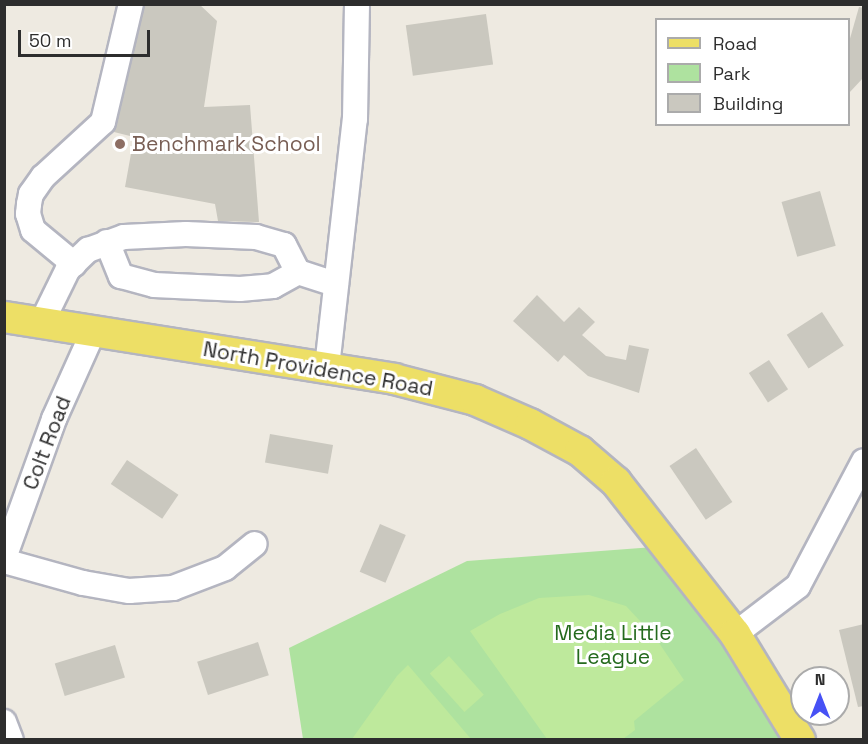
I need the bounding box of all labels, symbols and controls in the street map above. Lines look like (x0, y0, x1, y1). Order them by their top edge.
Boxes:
scale bar (21, 18, 153, 56)
legend (655, 18, 850, 126)
text: 50 m (29, 29, 71, 52)
text: Road (713, 32, 757, 55)
text: Park (713, 62, 750, 85)
text: Building (713, 92, 783, 115)
place label: Benchmark School (132, 131, 321, 157)
marker: Benchmark School (113, 137, 127, 151)
street label: North Providence Road (201, 336, 435, 402)
street label: Colt Road (18, 393, 76, 493)
park label: Media Little League (554, 620, 672, 670)
north arrow (790, 666, 850, 726)
text: N (815, 669, 825, 690)

